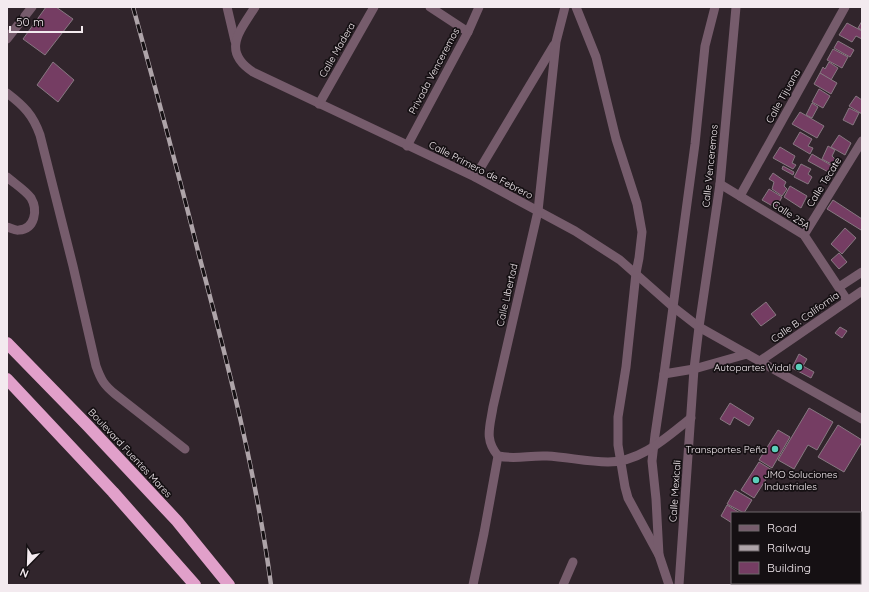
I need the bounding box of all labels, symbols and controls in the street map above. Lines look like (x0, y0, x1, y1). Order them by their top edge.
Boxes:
scale bar (10, 8, 82, 34)
text: 50 m (16, 14, 44, 29)
street label: Calle Madera (316, 20, 358, 80)
street label: Privada Venceremos (406, 25, 462, 116)
street label: Calle Tijuana (763, 67, 803, 125)
street label: Calle Venceremos (699, 124, 721, 208)
street label: Calle Primero de Febrero (427, 138, 535, 202)
street label: Calle Tecate (804, 154, 845, 209)
street label: Calle 25A (770, 198, 813, 233)
street label: Calle Libertad (493, 262, 521, 328)
street label: Calle B. California (768, 289, 842, 345)
place label: Autopartes Vidal (714, 361, 791, 374)
marker: Autopartes Vidal (794, 362, 804, 372)
street label: Boulevard Fuentes Mares (85, 406, 175, 500)
place label: Transportes Peña (686, 443, 767, 456)
marker: Transportes Peña (770, 444, 780, 454)
street label: Calle Mexicali (666, 460, 684, 522)
place label: JMO Soluciones Industriales (764, 468, 838, 493)
marker: JMO Soluciones Industriales (751, 475, 761, 485)
legend (731, 512, 861, 584)
text: Road (767, 520, 797, 535)
text: Railway (767, 540, 811, 555)
north arrow (8, 544, 48, 584)
text: Building (767, 560, 811, 575)
text: N (18, 565, 31, 581)

